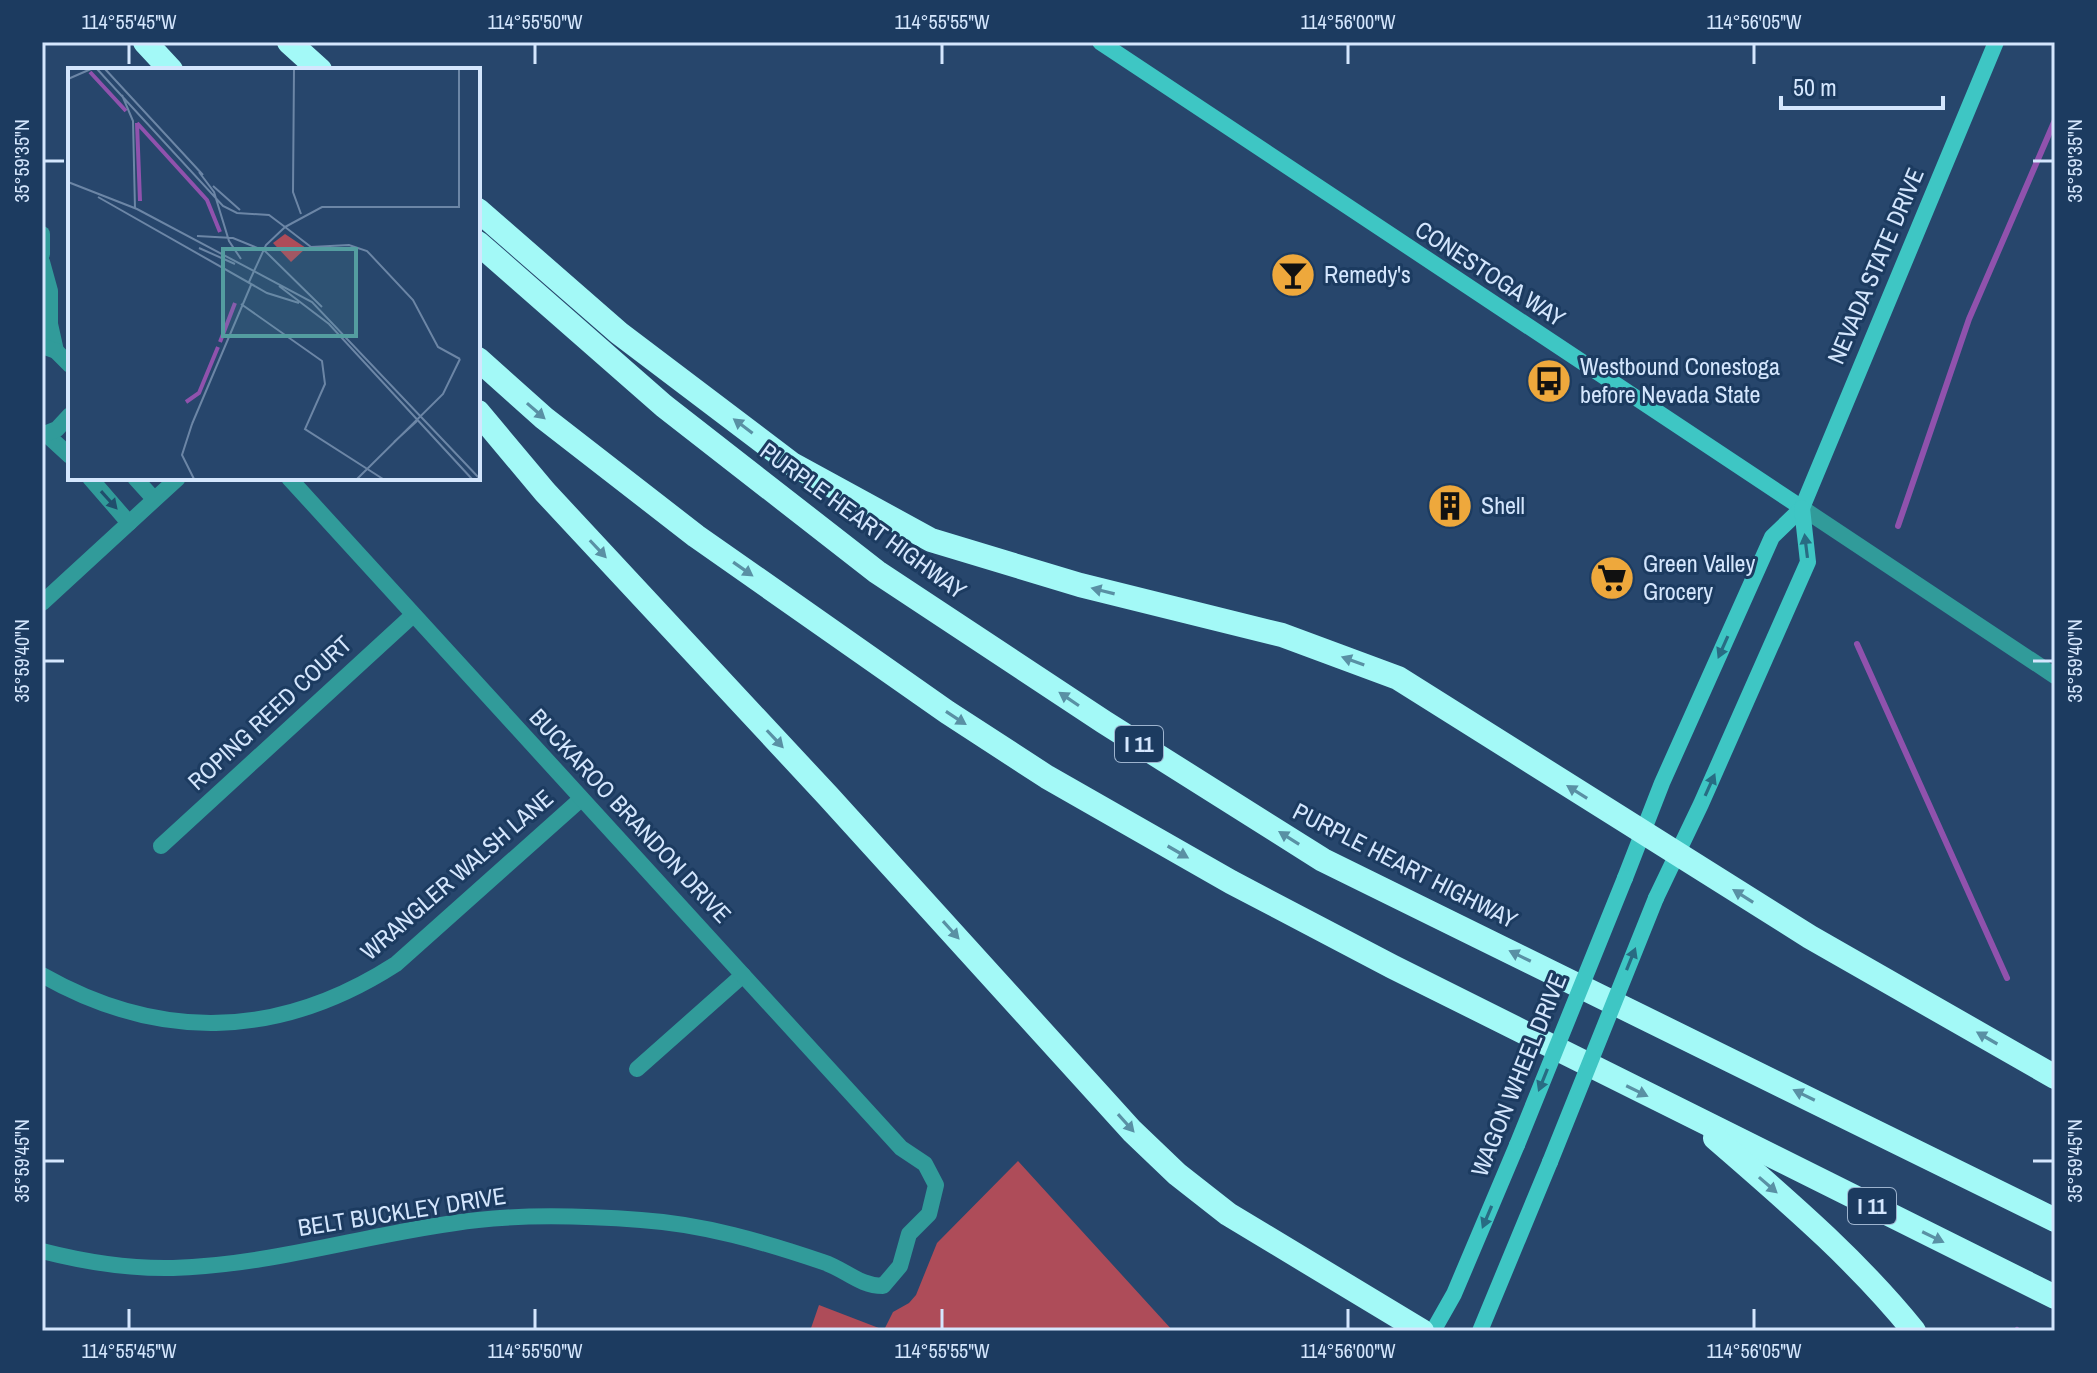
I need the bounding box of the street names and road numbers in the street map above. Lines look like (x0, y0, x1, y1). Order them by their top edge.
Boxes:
street label: NEVADA STATE DRIVE (1819, 163, 1931, 369)
street label: CONESTOGA WAY (1409, 213, 1572, 334)
street label: PURPLE HEART HIGHWAY (754, 434, 973, 606)
street label: ROPING REED COURT (181, 628, 358, 797)
street label: BUCKAROO BRANDON DRIVE (523, 701, 739, 929)
road number: I 11 (1115, 726, 1163, 762)
street label: WRANGLER WALSH LANE (353, 782, 559, 967)
street label: PURPLE HEART HIGHWAY (1288, 795, 1523, 936)
street label: WAGON WHEEL DRIVE (1463, 968, 1573, 1181)
street label: BELT BUCKLEY DRIVE (296, 1179, 508, 1243)
road number: I 11 (1848, 1188, 1896, 1224)

